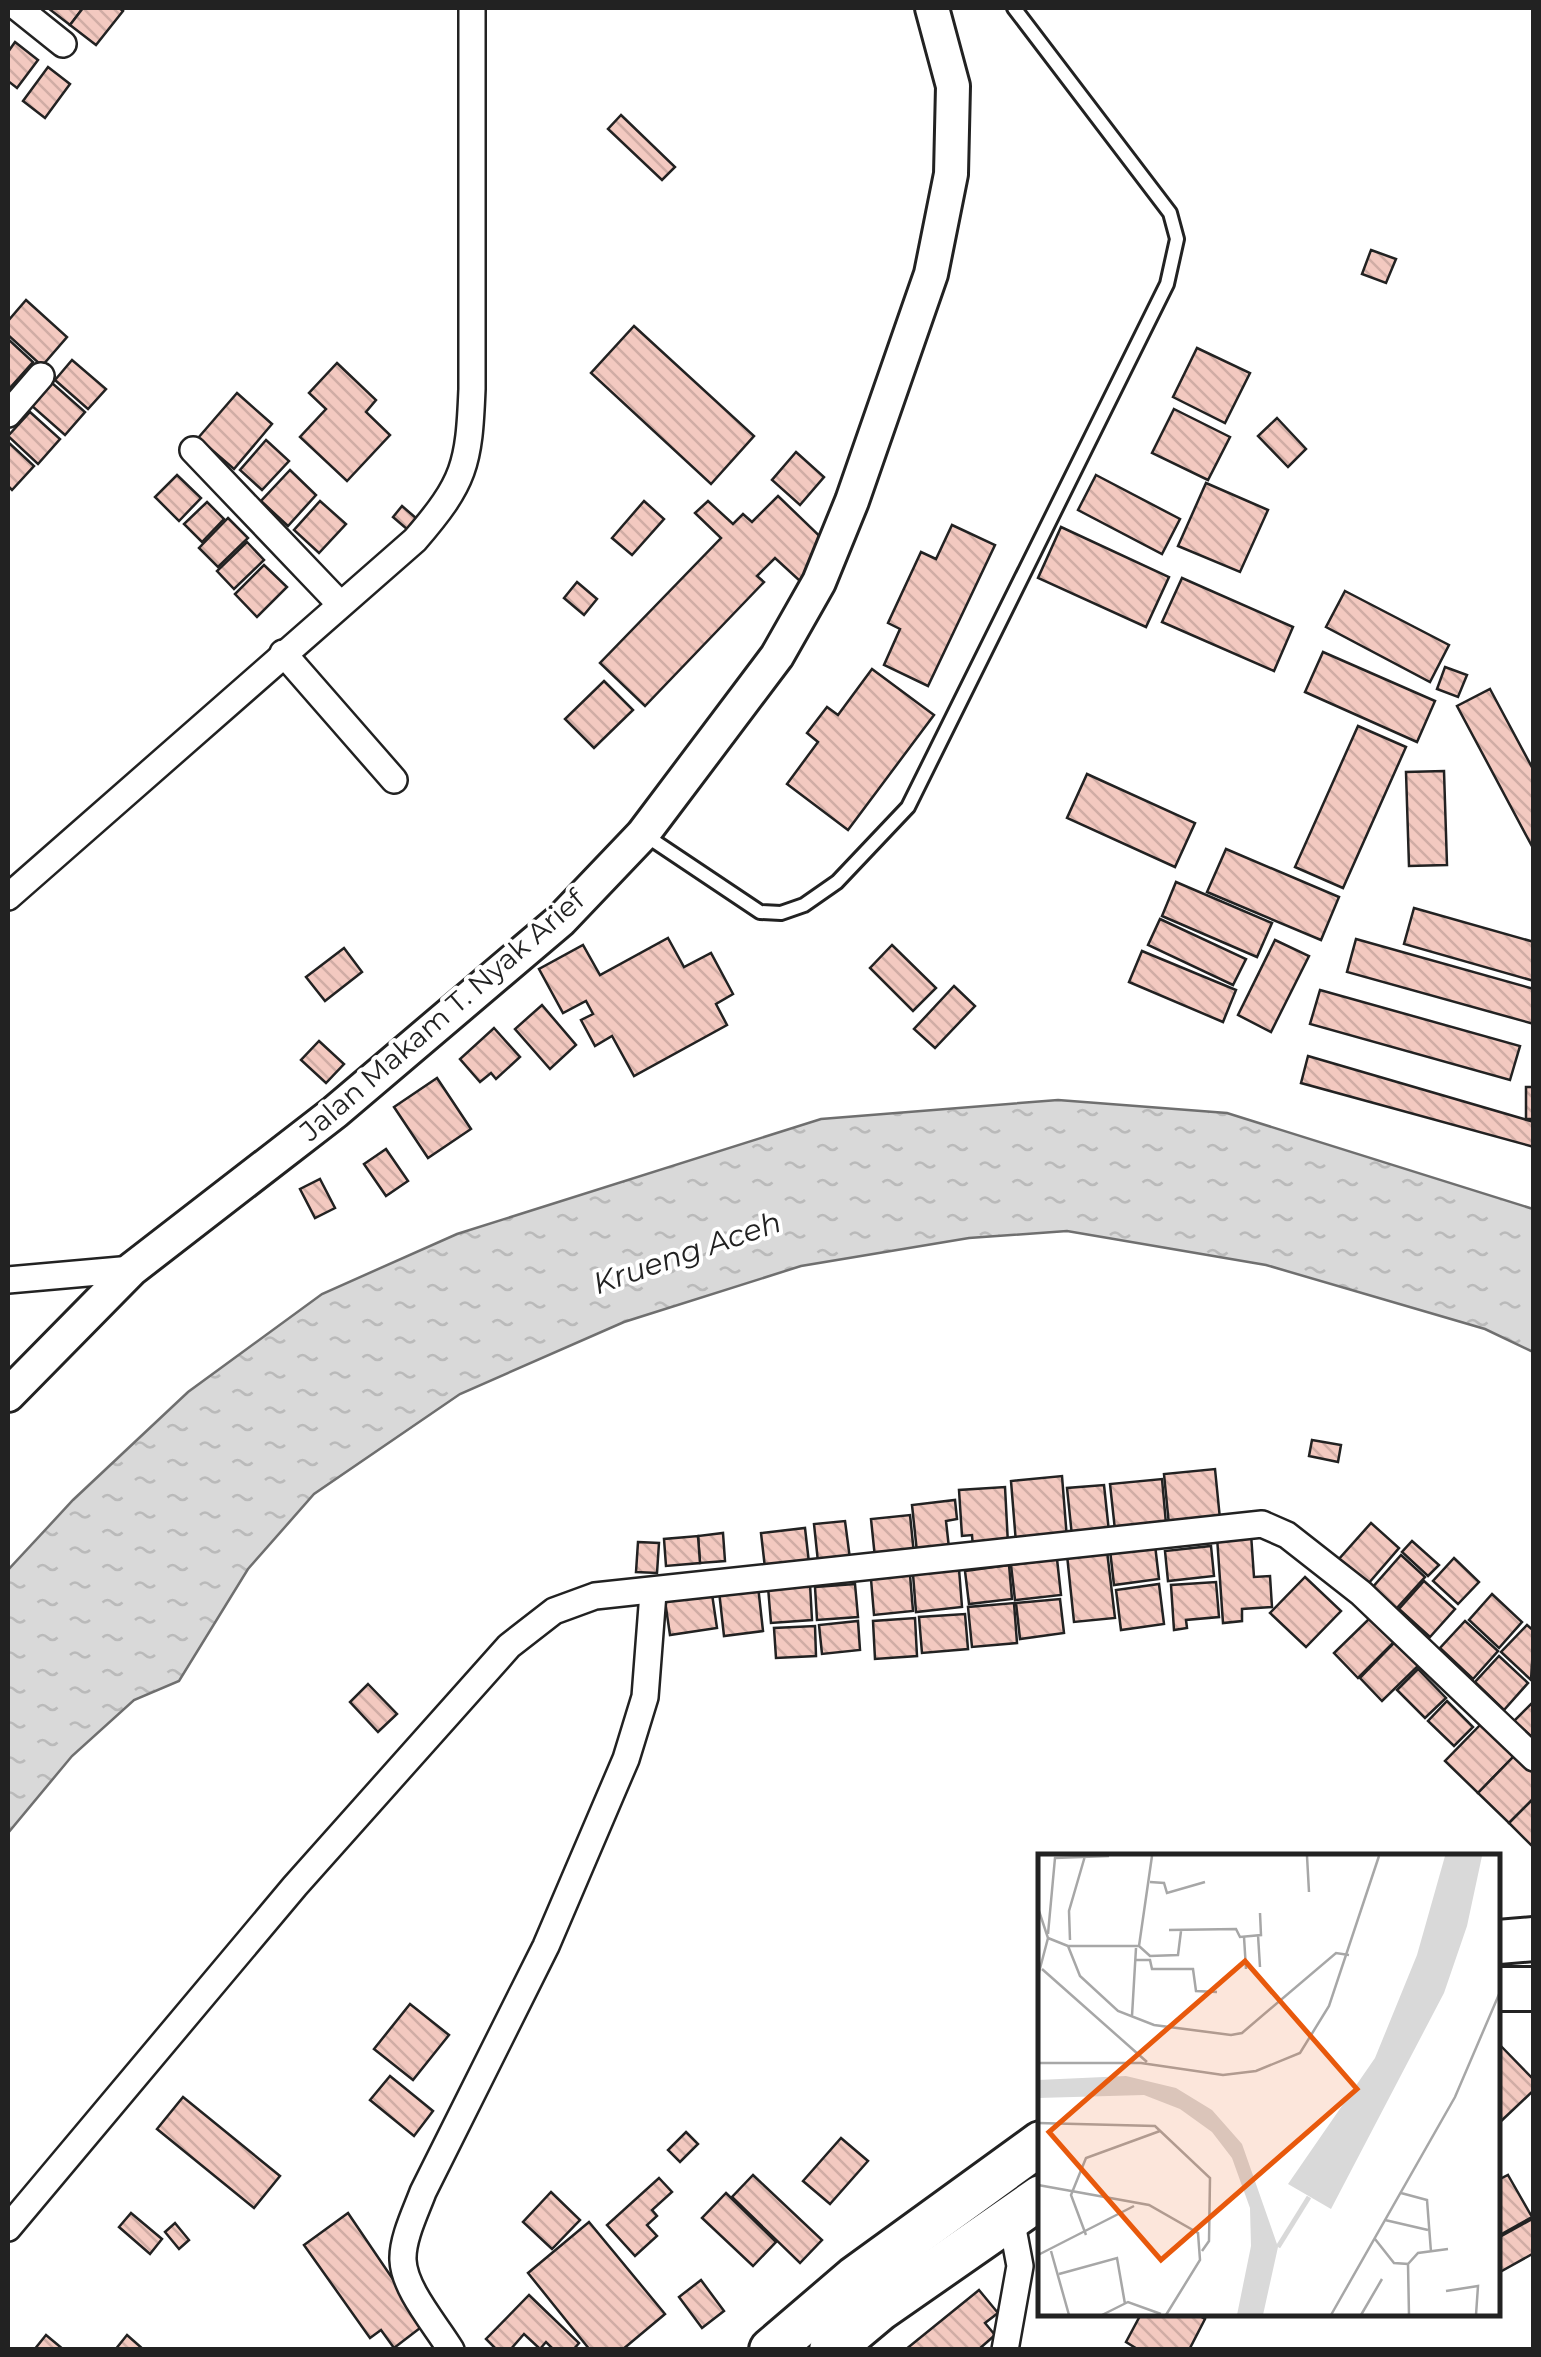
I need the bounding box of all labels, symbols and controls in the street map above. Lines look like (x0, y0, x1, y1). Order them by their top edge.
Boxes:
street label: Jalan Makam T. Nyak Arief (292, 881, 592, 1148)
water label: Krueng Aceh (588, 1203, 786, 1302)
inset map (1038, 1854, 1501, 2317)

